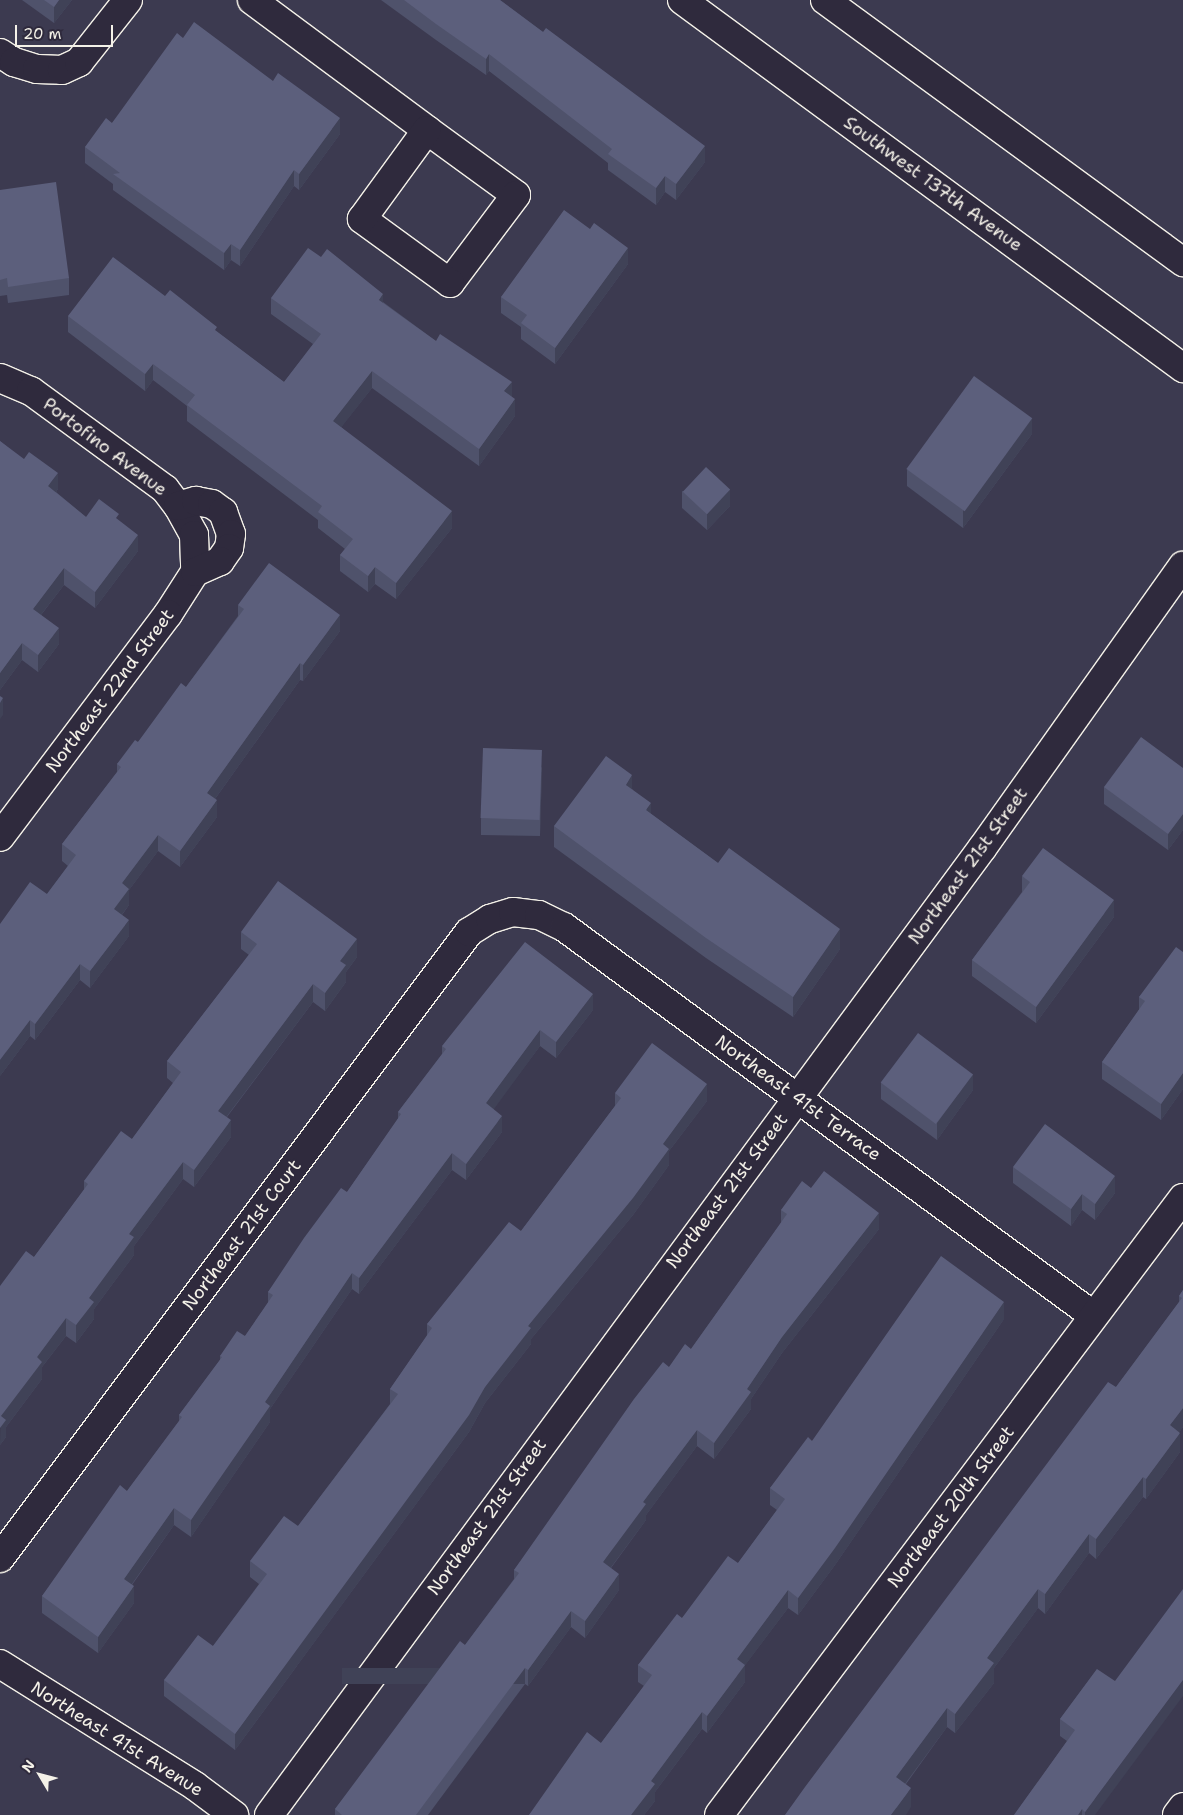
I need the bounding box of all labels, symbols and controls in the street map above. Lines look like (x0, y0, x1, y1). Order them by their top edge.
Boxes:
scale bar (18, 15, 115, 47)
text: 20 m (23, 24, 62, 44)
street label: Southwest 137th Avenue (839, 112, 1027, 256)
street label: Portofino Avenue (39, 393, 171, 501)
street label: Northeast 22nd Street (41, 605, 179, 777)
street label: Northeast 21st Street (904, 783, 1032, 949)
street label: Northeast 41st Terrace (711, 1031, 885, 1165)
street label: Northeast 21st Street (662, 1109, 792, 1273)
street label: Northeast 21st Court (178, 1155, 306, 1315)
street label: Northeast 20th Street (883, 1422, 1019, 1592)
street label: Northeast 21st Street (423, 1434, 551, 1600)
street label: Northeast 41st Avenue (27, 1677, 207, 1801)
north arrow (15, 1750, 65, 1800)

